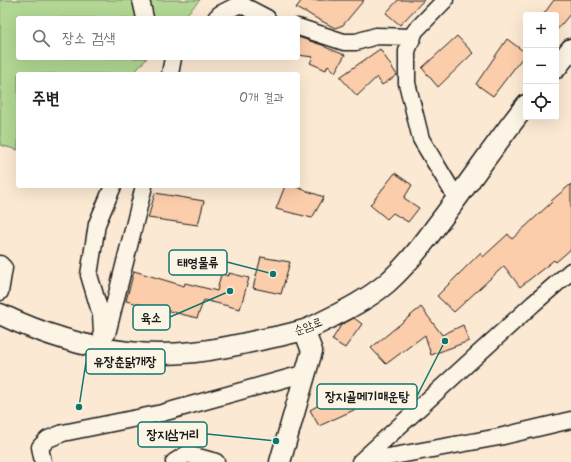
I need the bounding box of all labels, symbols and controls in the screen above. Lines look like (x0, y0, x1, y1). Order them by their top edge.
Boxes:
map controls (523, 12, 559, 120)
button: + (523, 12, 559, 48)
search box (16, 16, 300, 60)
icon: search (30, 27, 52, 49)
text: 장소 검색 (62, 28, 115, 48)
button: − (523, 48, 559, 84)
button: locate (523, 84, 559, 120)
text: 주변 (32, 87, 59, 109)
text: 0개 결과 (239, 89, 284, 106)
callout: 태영물류 (169, 250, 227, 275)
text: 태영물류 (177, 254, 219, 271)
callout: 육소 (133, 305, 170, 330)
text: 육소 (141, 309, 162, 326)
street label: 순암로 (292, 314, 324, 338)
callout: 유장춘닭개장 (86, 349, 165, 374)
text: 유장춘닭개장 (94, 353, 157, 370)
callout: 장지골메기매운탕 (317, 384, 417, 409)
text: 장지골메기매운탕 (324, 388, 410, 405)
callout: 장지삼거리 (138, 422, 207, 447)
text: 장지삼거리 (146, 426, 199, 443)

